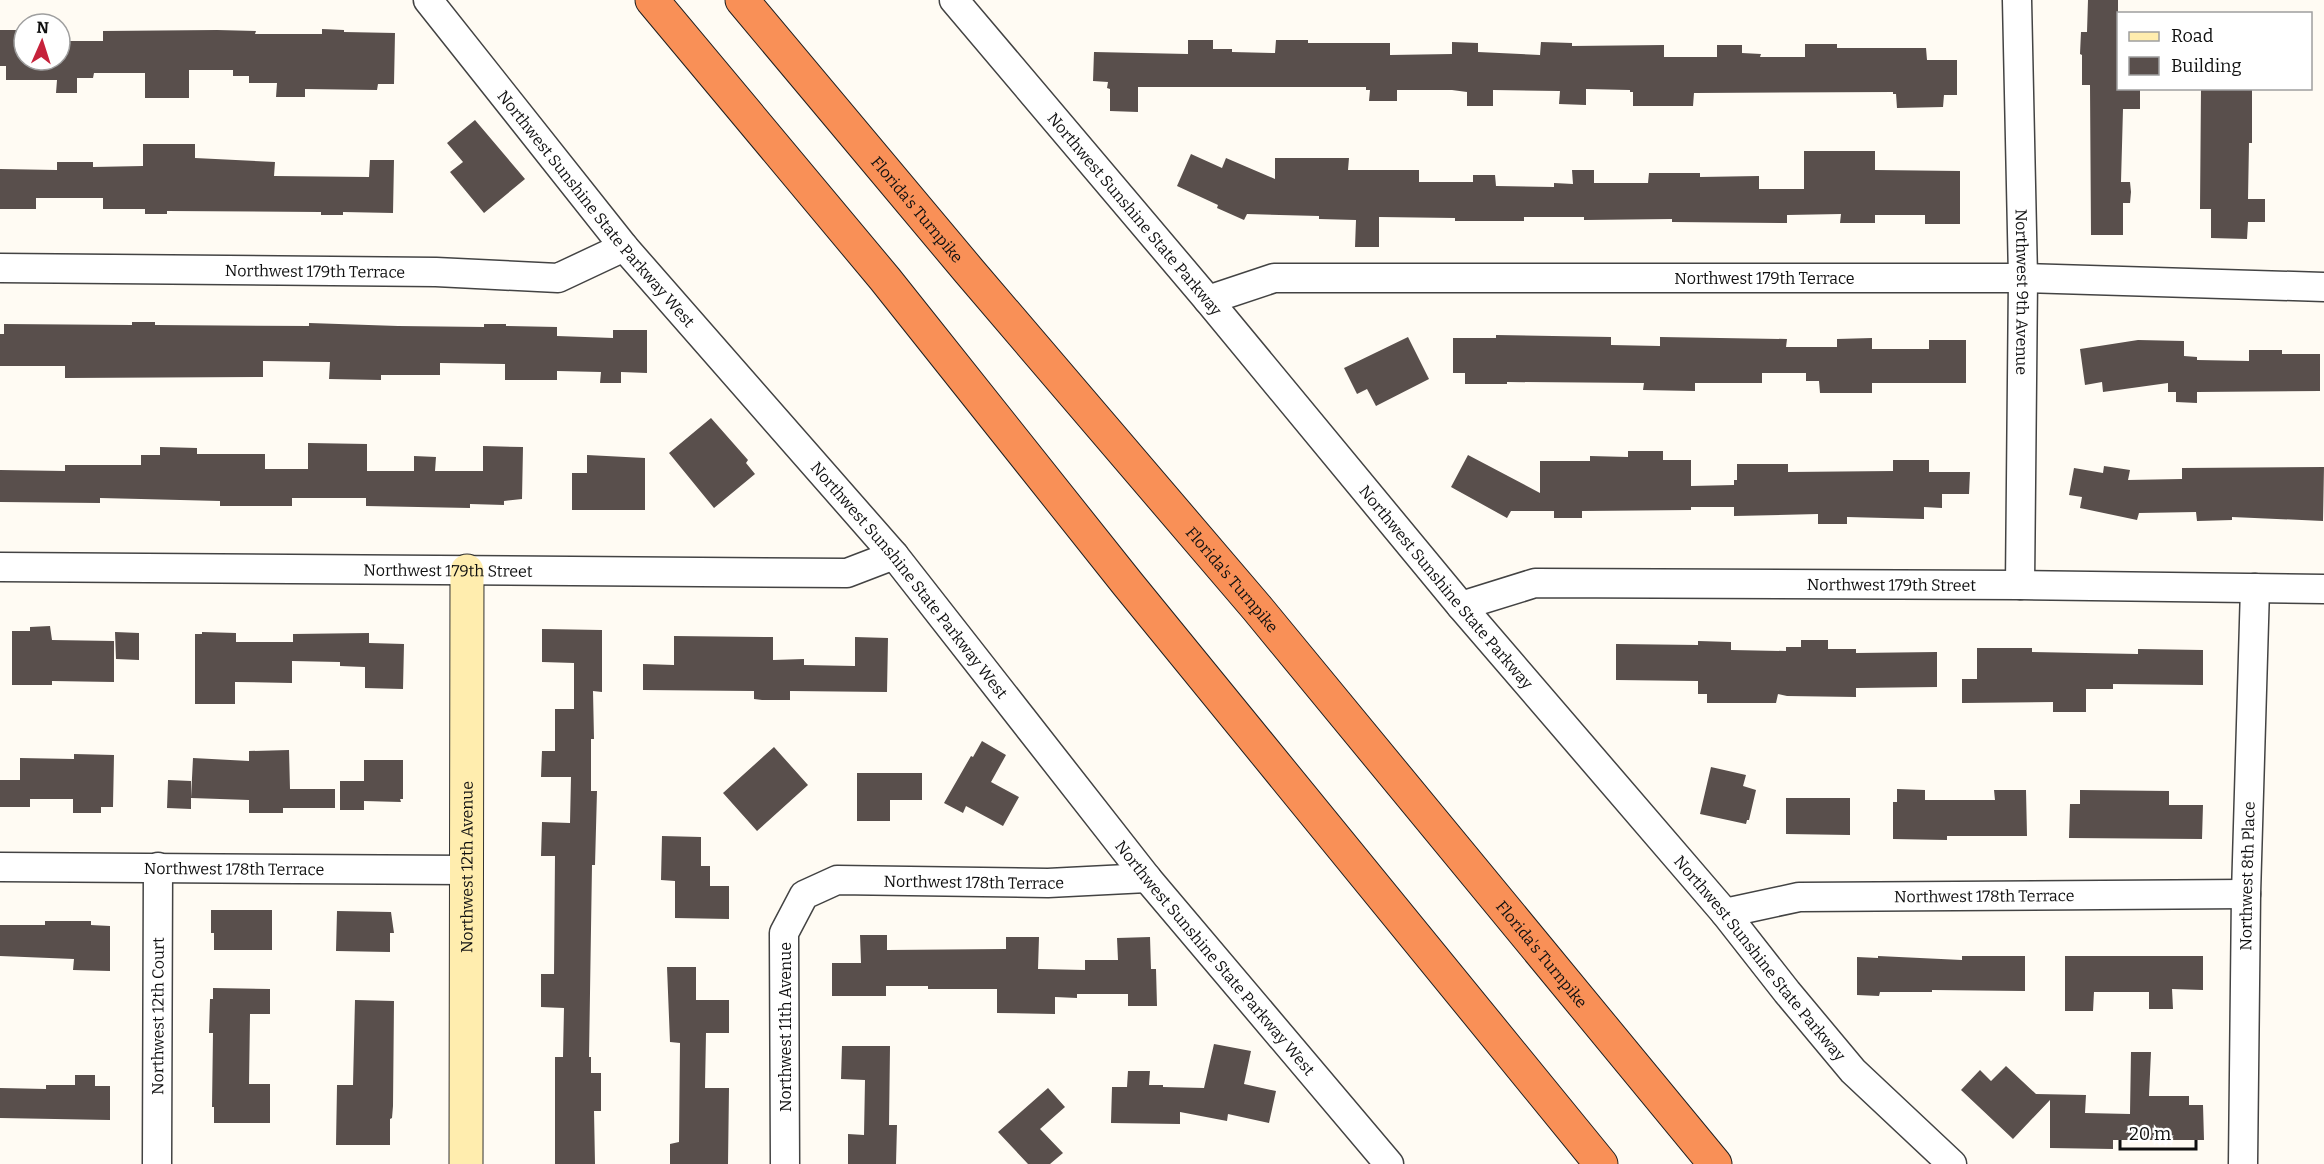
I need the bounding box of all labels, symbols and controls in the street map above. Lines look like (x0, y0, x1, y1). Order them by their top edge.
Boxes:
north arrow (12, 12, 72, 72)
legend (2117, 12, 2312, 90)
text: N (36, 18, 49, 37)
text: Road (2171, 25, 2214, 47)
text: Building (2171, 55, 2242, 77)
street label: Northwest Sunshine State Parkway West (494, 86, 699, 331)
street label: Northwest Sunshine State Parkway (1044, 108, 1226, 319)
street label: Florida's Turnpike (867, 152, 967, 266)
street label: Northwest 9th Avenue (2012, 209, 2033, 375)
street label: Northwest 179th Terrace (225, 261, 405, 281)
street label: Northwest 179th Terrace (1674, 269, 1855, 288)
street label: Northwest Sunshine State Parkway West (807, 458, 1012, 702)
street label: Northwest Sunshine State Parkway (1356, 481, 1538, 693)
street label: Florida's Turnpike (1182, 523, 1283, 636)
street label: Northwest 179th Street (363, 560, 533, 580)
street label: Northwest 179th Street (1807, 575, 1976, 594)
street label: Northwest 12th Avenue (457, 781, 476, 953)
street label: Northwest 8th Place (2236, 801, 2258, 951)
street label: Northwest Sunshine State Parkway West (1111, 836, 1319, 1079)
street label: Northwest Sunshine State Parkway (1670, 851, 1850, 1065)
street label: Northwest 178th Terrace (144, 858, 324, 879)
street label: Northwest 178th Terrace (883, 871, 1064, 893)
street label: Northwest 178th Terrace (1894, 886, 2075, 906)
street label: Florida's Turnpike (1492, 897, 1592, 1011)
street label: Northwest 12th Court (148, 937, 167, 1095)
street label: Northwest 11th Avenue (776, 942, 795, 1112)
scale bar (2120, 1113, 2196, 1151)
text: 20 m (2129, 1123, 2171, 1145)

